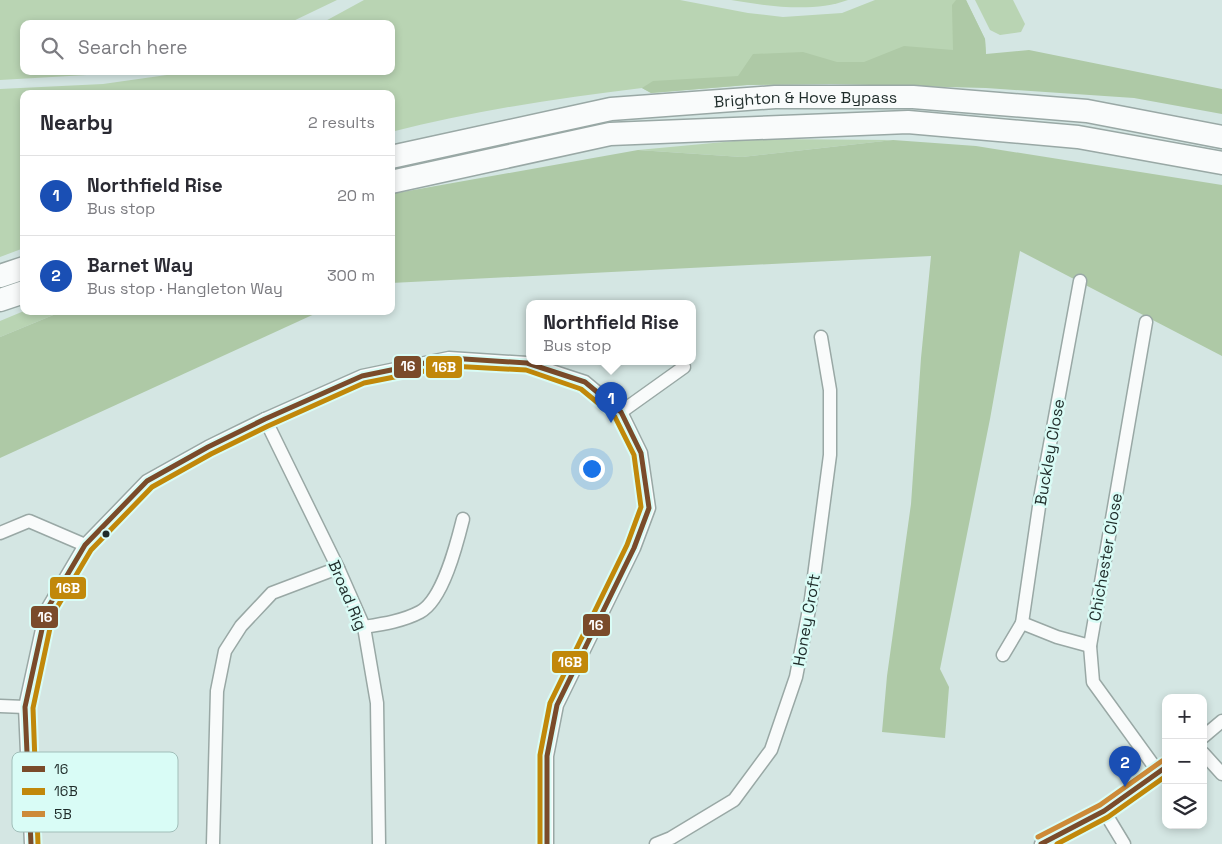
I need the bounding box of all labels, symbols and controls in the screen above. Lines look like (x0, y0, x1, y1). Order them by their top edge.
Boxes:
search box (20, 20, 395, 75)
icon: search (38, 34, 66, 62)
text: Search here (78, 35, 188, 60)
street label: Brighton & Hove Bypass (713, 87, 897, 112)
text: Nearby (40, 109, 113, 136)
text: 2 results (308, 112, 375, 133)
text: Northfield Rise (87, 173, 223, 198)
text: 1 (52, 185, 60, 206)
text: 20 m (337, 185, 375, 206)
text: Bus stop (87, 198, 155, 219)
text: Barnet Way (87, 253, 193, 278)
text: 2 (51, 265, 61, 286)
text: 300 m (327, 265, 375, 286)
text: Bus stop · Hangleton Way (87, 278, 283, 299)
popup (526, 300, 696, 365)
text: Northfield Rise (543, 310, 679, 335)
text: Bus stop (543, 335, 612, 356)
line badge: 16 (393, 355, 422, 379)
line badge: 16B (425, 355, 463, 379)
text: 16 (401, 357, 416, 375)
text: 16B (432, 358, 456, 376)
pin: 1 (595, 382, 627, 423)
street label: Buckley Close (1030, 397, 1069, 507)
your location (579, 456, 605, 482)
street label: Chichester Close (1084, 491, 1127, 623)
unlabelled marker (101, 529, 111, 539)
street label: Broad Rig (323, 557, 372, 633)
street label: Honey Croft (788, 572, 825, 668)
line badge: 16B (49, 576, 87, 600)
text: 16B (56, 579, 80, 597)
line badge: 16 (30, 605, 59, 629)
text: 16 (38, 608, 53, 626)
line badge: 16 (582, 613, 611, 637)
text: 16 (589, 616, 604, 634)
line badge: 16B (551, 650, 589, 674)
text: 16B (558, 653, 582, 671)
map controls (1162, 694, 1207, 829)
button: + (1162, 694, 1207, 739)
button: − (1162, 739, 1207, 784)
pin: 2 (1109, 746, 1141, 787)
legend (12, 752, 178, 832)
text: 16 (54, 760, 68, 778)
text: 16B (54, 782, 78, 800)
button: layers (1162, 784, 1207, 829)
text: 5B (54, 805, 72, 823)

